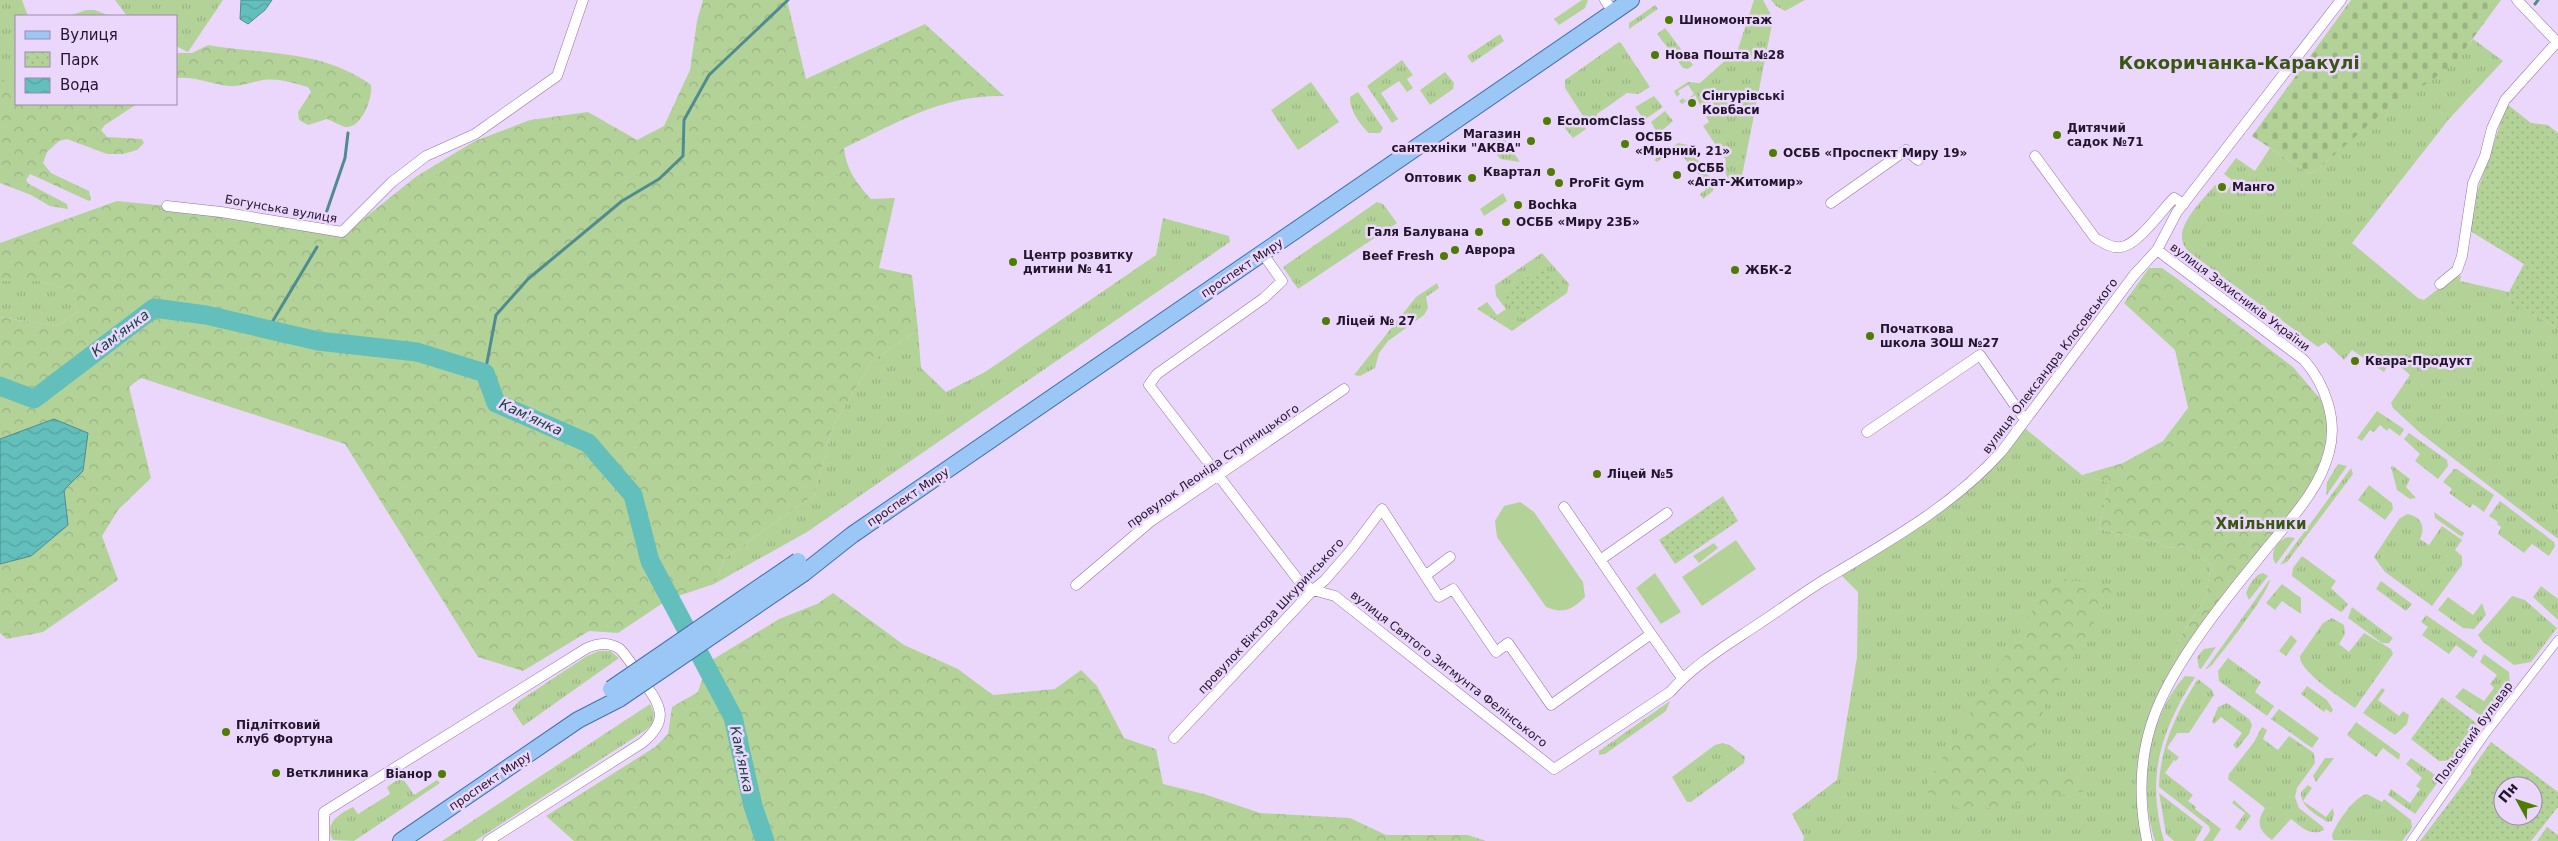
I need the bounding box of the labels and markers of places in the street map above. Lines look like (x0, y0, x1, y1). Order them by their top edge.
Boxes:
place label: Шиномонтаж (1679, 13, 1772, 27)
marker: Шиномонтаж (1663, 14, 1675, 26)
place label: Нова Пошта №28 (1665, 48, 1785, 62)
marker: Нова Пошта №28 (1649, 49, 1661, 61)
place label: Сінгурівські Ковбаси (1702, 89, 1785, 117)
marker: Сінгурівські Ковбаси (1686, 97, 1698, 109)
place label: EconomClass (1557, 114, 1645, 128)
marker: EconomClass (1541, 115, 1553, 127)
place label: Дитячий садок №71 (2067, 121, 2144, 149)
place label: Магазин сантехніки "АКВА" (1391, 127, 1521, 155)
marker: Дитячий садок №71 (2051, 129, 2063, 141)
place label: ОСББ «Мирний, 21» (1635, 130, 1730, 158)
marker: Магазин сантехніки "АКВА" (1525, 135, 1537, 147)
marker: ОСББ «Мирний, 21» (1619, 138, 1631, 150)
place label: ОСББ «Проспект Миру 19» (1783, 146, 1967, 160)
marker: ОСББ «Проспект Миру 19» (1767, 147, 1779, 159)
place label: ОСББ «Агат-Житомир» (1687, 161, 1803, 189)
place label: Квартал (1483, 165, 1541, 179)
marker: Квартал (1545, 166, 1557, 178)
marker: ОСББ «Агат-Житомир» (1671, 169, 1683, 181)
place label: Оптовик (1404, 171, 1462, 185)
marker: Оптовик (1466, 172, 1478, 184)
place label: ProFit Gym (1569, 176, 1644, 190)
marker: ProFit Gym (1553, 177, 1565, 189)
place label: Манго (2232, 180, 2275, 194)
marker: Манго (2216, 181, 2228, 193)
place label: Bochka (1528, 198, 1577, 212)
marker: Bochka (1512, 199, 1524, 211)
place label: ОСББ «Миру 23Б» (1516, 215, 1640, 229)
marker: ОСББ «Миру 23Б» (1500, 216, 1512, 228)
place label: Галя Балувана (1367, 225, 1469, 239)
marker: Галя Балувана (1473, 226, 1485, 238)
place label: Аврора (1465, 243, 1515, 257)
marker: Аврора (1449, 244, 1461, 256)
place label: Центр розвитку дитини № 41 (1023, 248, 1133, 276)
place label: Beef Fresh (1362, 249, 1434, 263)
marker: Beef Fresh (1438, 250, 1450, 262)
marker: Центр розвитку дитини № 41 (1007, 256, 1019, 268)
place label: ЖБК-2 (1745, 263, 1792, 277)
marker: ЖБК-2 (1729, 264, 1741, 276)
place label: Ліцей № 27 (1336, 314, 1415, 328)
marker: Ліцей № 27 (1320, 315, 1332, 327)
place label: Початкова школа ЗОШ №27 (1880, 322, 1999, 350)
marker: Початкова школа ЗОШ №27 (1864, 330, 1876, 342)
place label: Квара-Продукт (2365, 354, 2472, 368)
marker: Квара-Продукт (2349, 355, 2361, 367)
place label: Ліцей №5 (1607, 467, 1674, 481)
marker: Ліцей №5 (1591, 468, 1603, 480)
place label: Підлітковий клуб Фортуна (236, 718, 333, 746)
marker: Підлітковий клуб Фортуна (220, 726, 232, 738)
place label: Ветклиника (286, 766, 369, 780)
marker: Ветклиника (270, 767, 282, 779)
place label: Віанор (386, 767, 432, 781)
marker: Віанор (436, 768, 448, 780)

